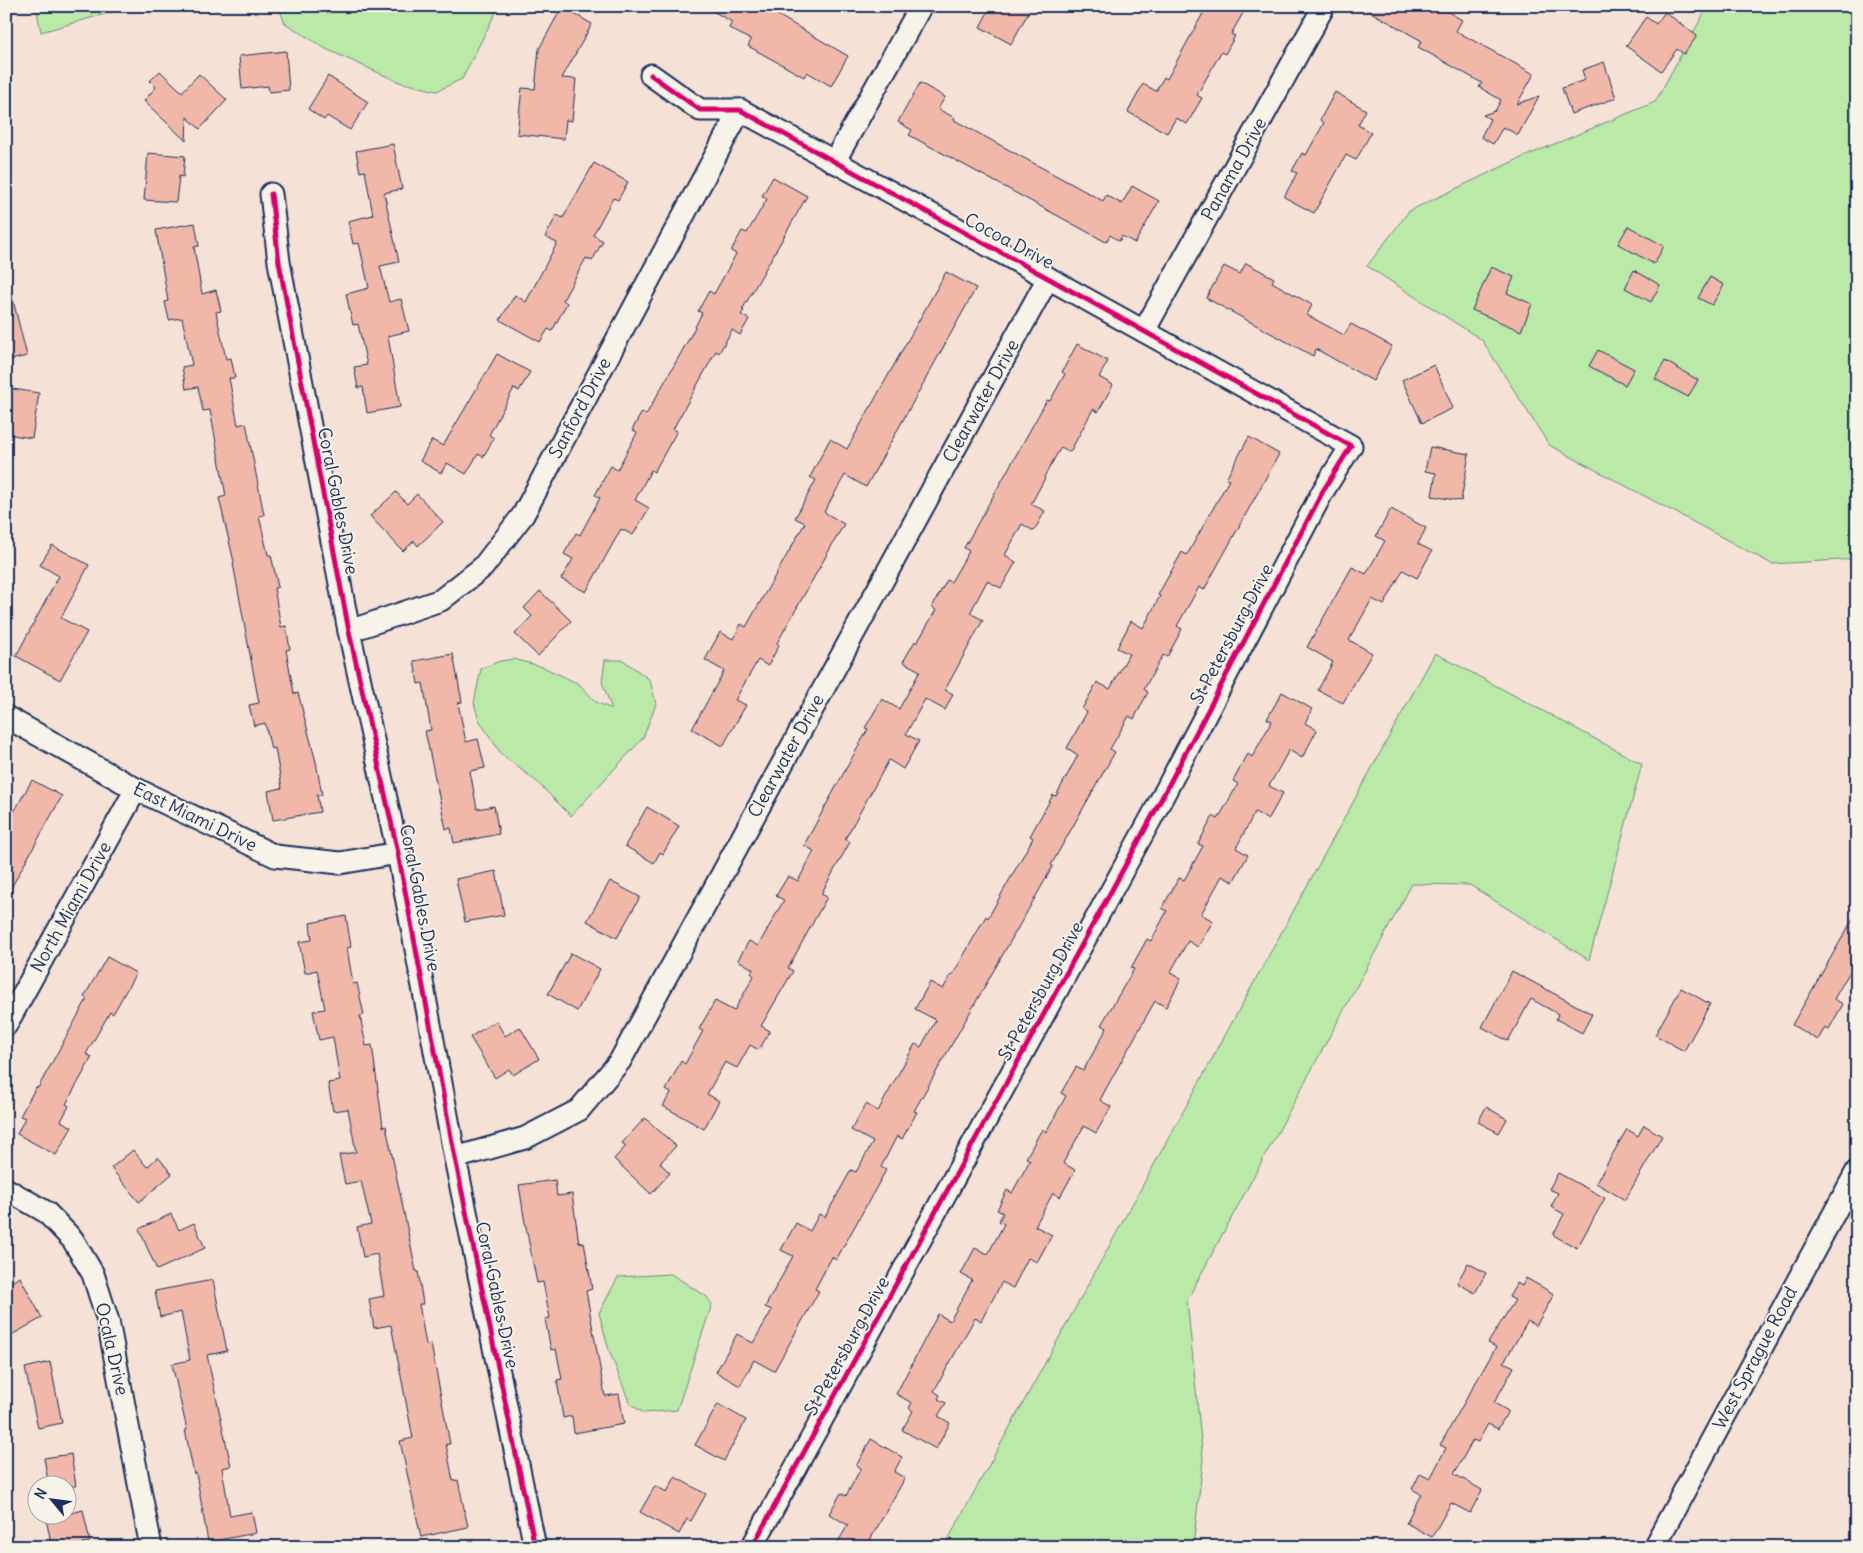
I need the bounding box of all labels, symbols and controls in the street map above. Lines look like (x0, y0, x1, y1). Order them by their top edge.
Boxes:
street label: Panama Drive (1196, 113, 1271, 224)
street label: Cocoa Drive (961, 207, 1058, 274)
street label: Clearwater Drive (937, 335, 1024, 466)
street label: Sanford Drive (543, 353, 616, 462)
street label: Coral Gables Drive (313, 425, 364, 576)
street label: St Petersburg Drive (1185, 560, 1278, 708)
street label: Clearwater Drive (742, 690, 829, 821)
street label: East Miami Drive (130, 777, 261, 856)
street label: Coral Gables Drive (395, 822, 446, 973)
street label: North Miami Drive (25, 837, 116, 976)
street label: St Petersburg Drive (993, 917, 1088, 1064)
street label: Coral Gables Drive (471, 1219, 524, 1370)
street label: St Petersburg Drive (799, 1272, 894, 1419)
street label: West Sprague Road (1707, 1282, 1802, 1433)
street label: Ocala Drive (91, 1300, 134, 1397)
north arrow (28, 1476, 78, 1526)
text: N (30, 1485, 51, 1502)

